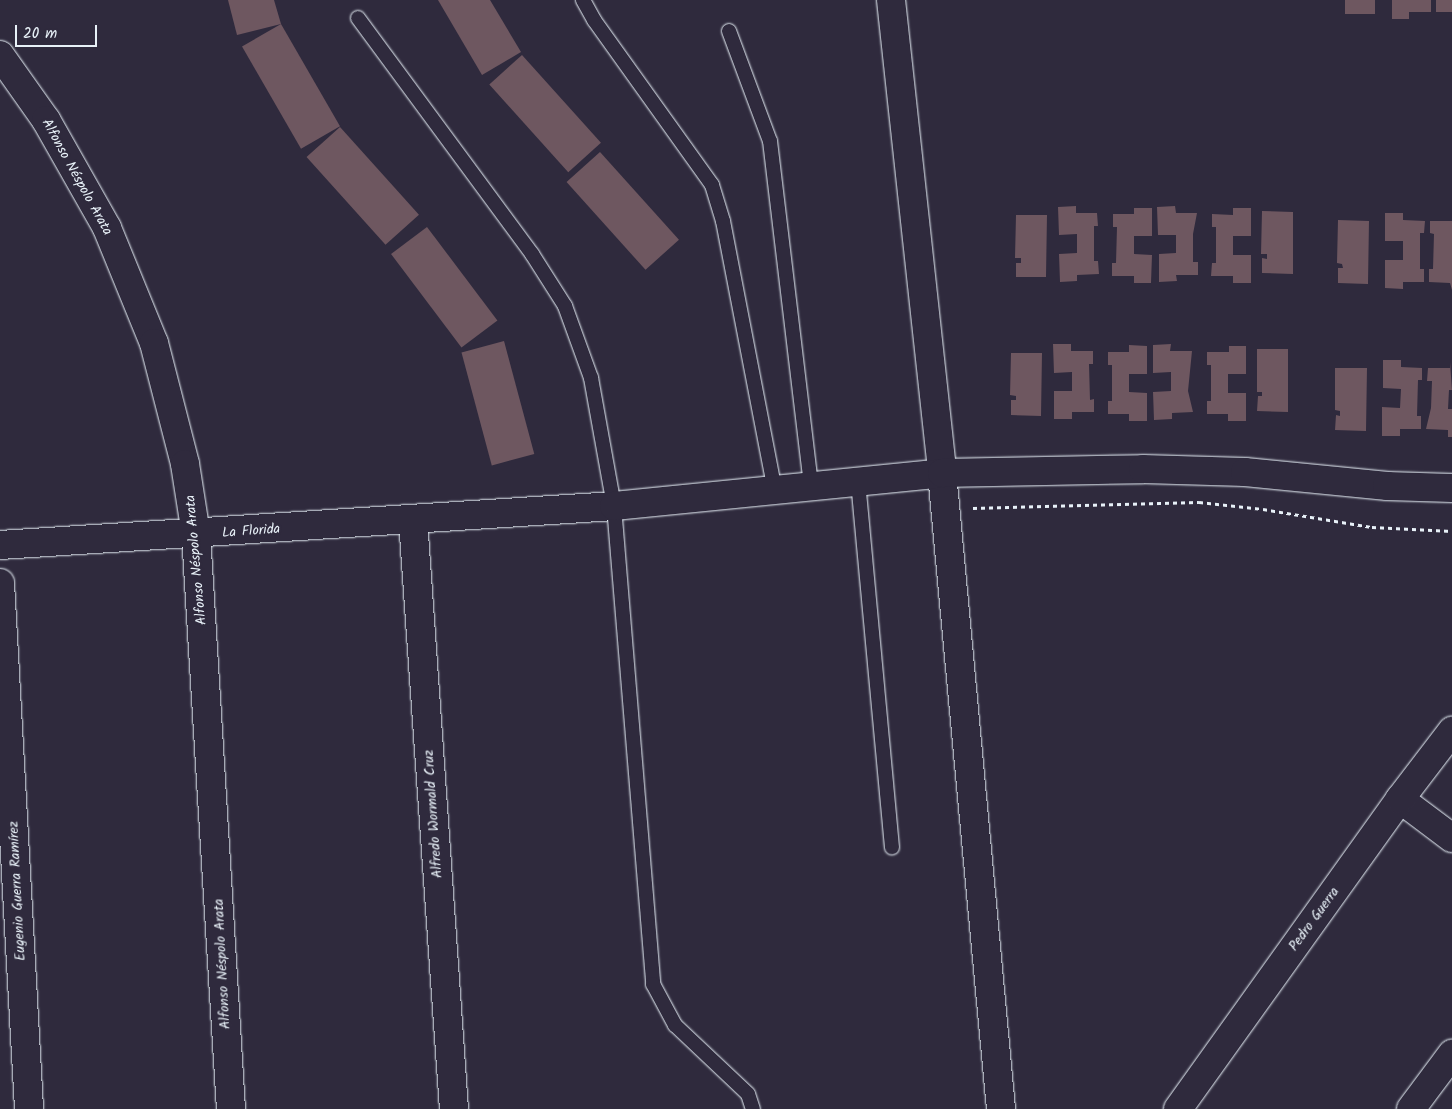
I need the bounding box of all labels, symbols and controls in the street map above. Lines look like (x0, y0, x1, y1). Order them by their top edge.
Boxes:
scale bar (18, 15, 100, 47)
text: 20 m (23, 22, 57, 46)
street label: Alfonso Néspolo Arata (38, 116, 116, 238)
street label: Alfonso Néspolo Arata (182, 494, 210, 626)
street label: La Florida (221, 521, 281, 541)
street label: Alfredo Wormald Cruz (420, 749, 446, 879)
street label: Eugenio Guerra Ramírez (5, 821, 29, 961)
street label: Pedro Guerra (1285, 884, 1343, 954)
street label: Alfonso Néspolo Arata (210, 898, 234, 1030)

